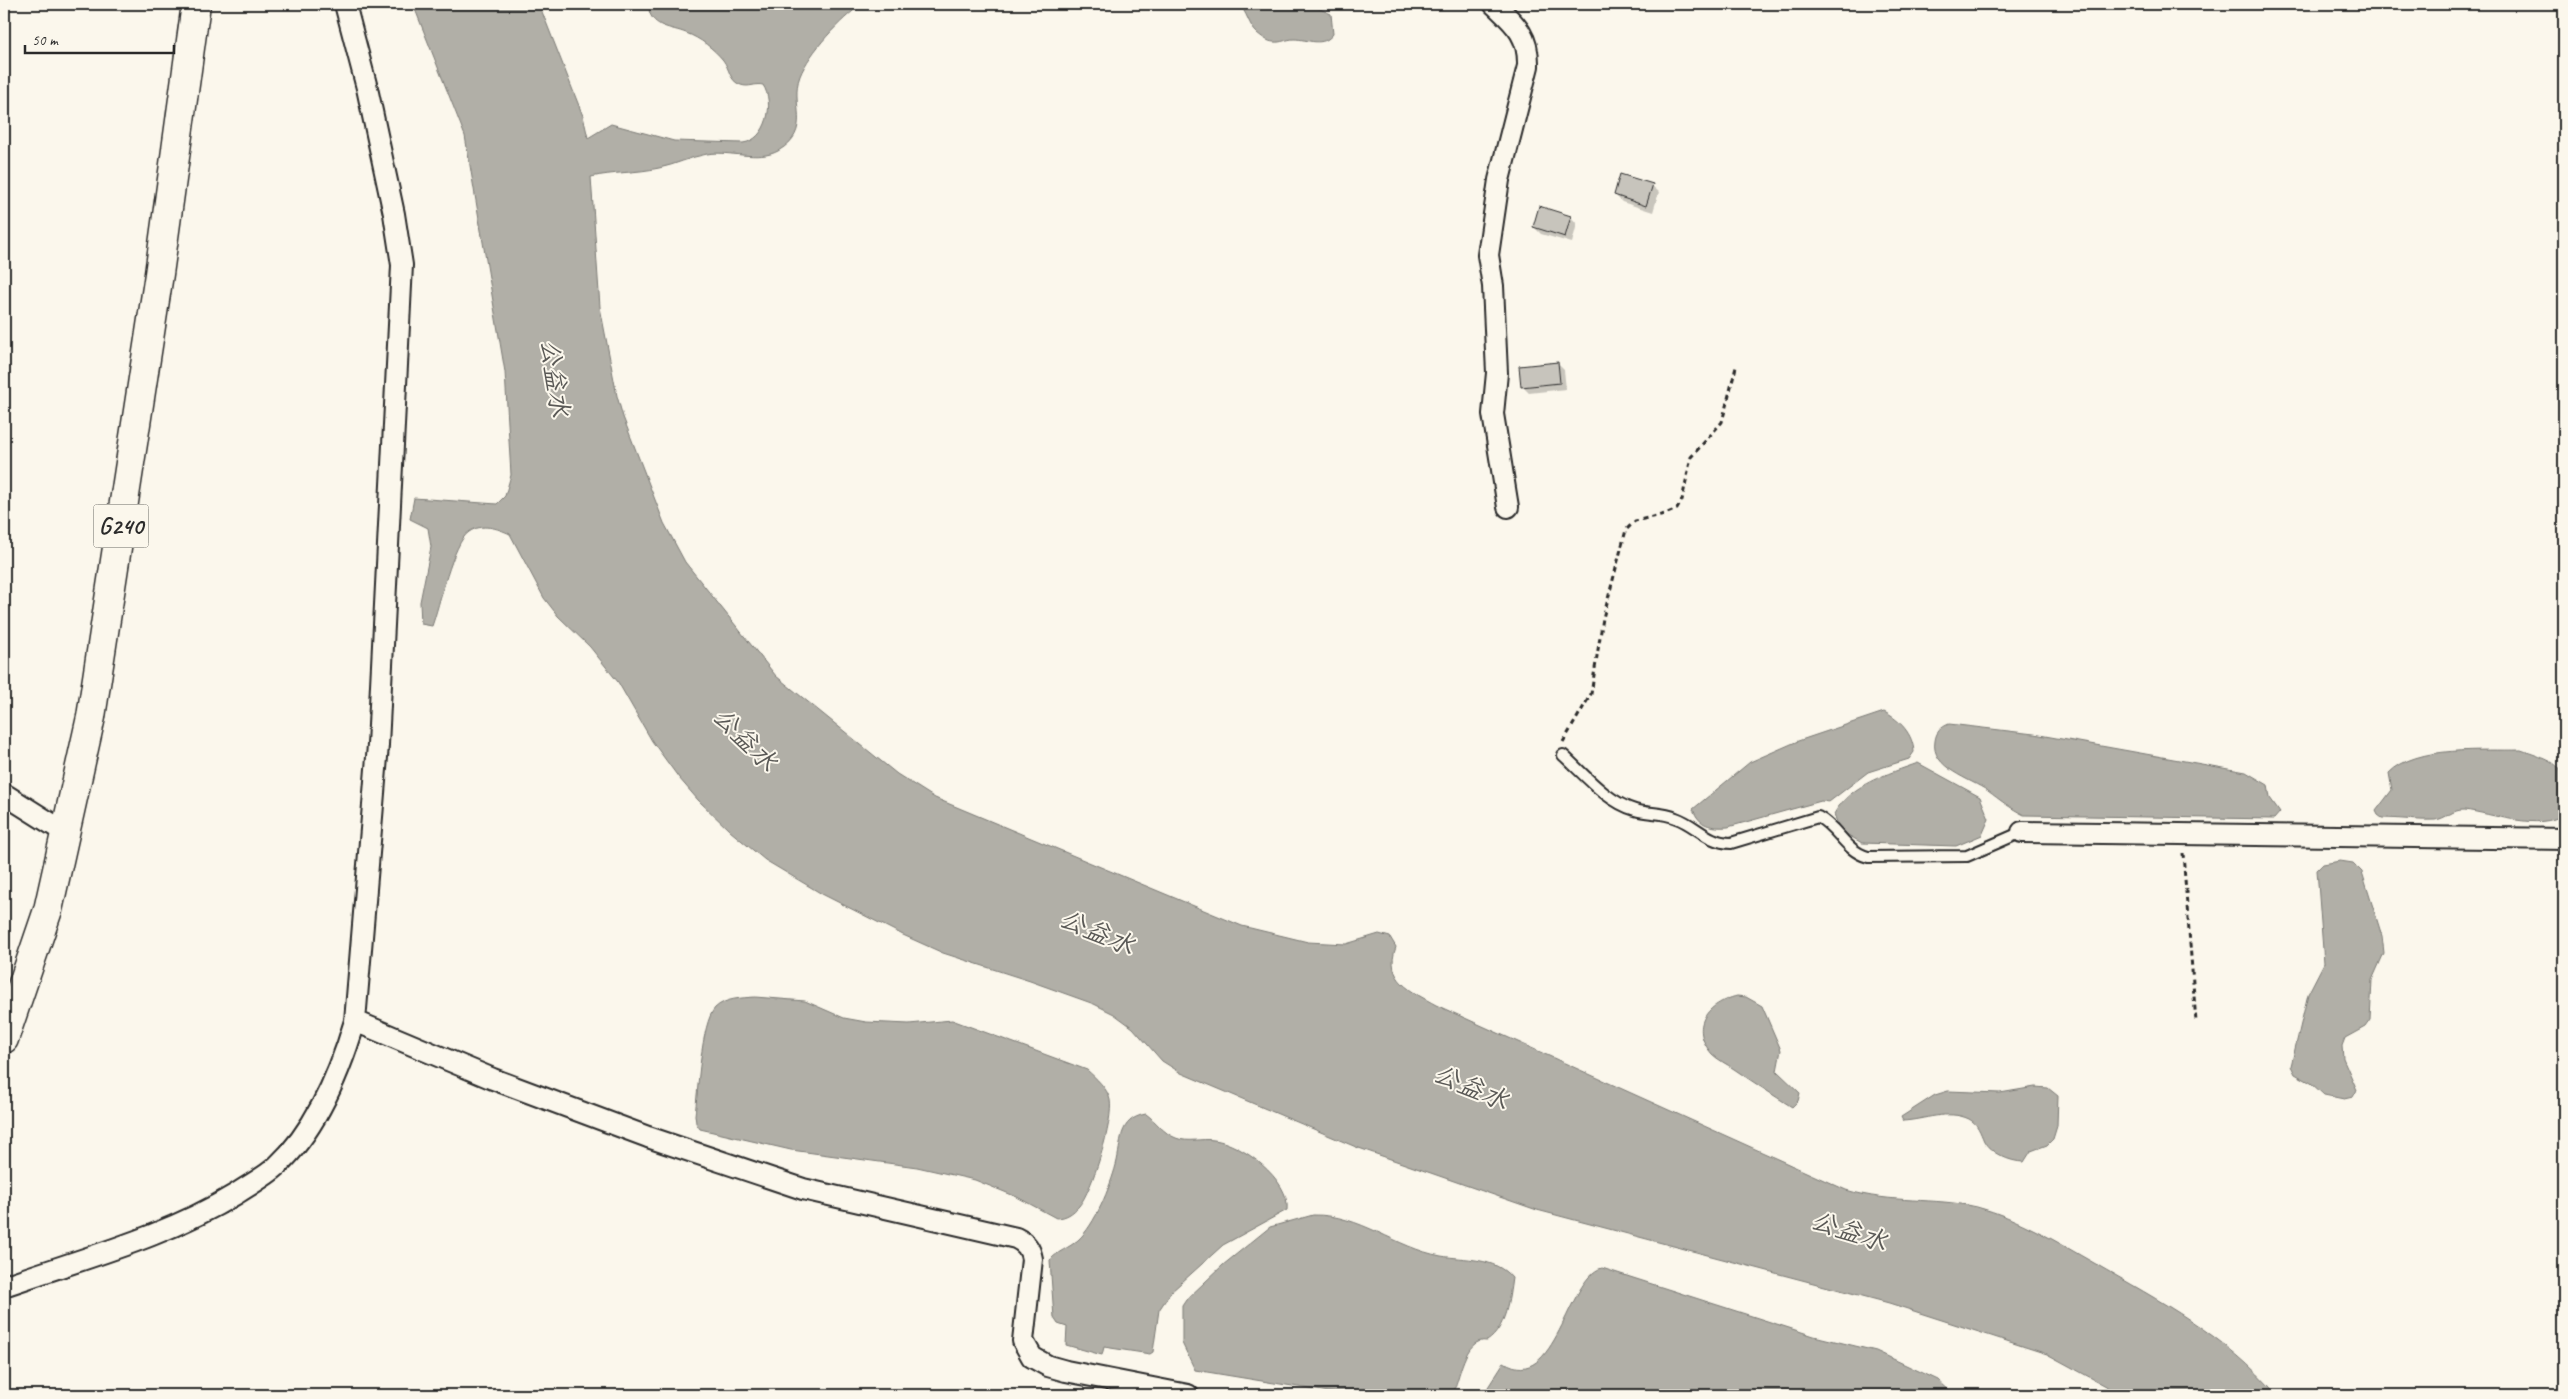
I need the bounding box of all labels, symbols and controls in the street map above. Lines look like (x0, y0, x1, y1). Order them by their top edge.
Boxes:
scale bar (25, 22, 174, 54)
text: 50 m (32, 31, 59, 50)
water label: 公益水 (533, 337, 577, 420)
road number: G240 (94, 504, 148, 548)
water label: 公益水 (706, 700, 785, 779)
water label: 公益水 (1055, 902, 1140, 963)
water label: 公益水 (1429, 1057, 1514, 1118)
water label: 公益水 (1807, 1203, 1892, 1259)

